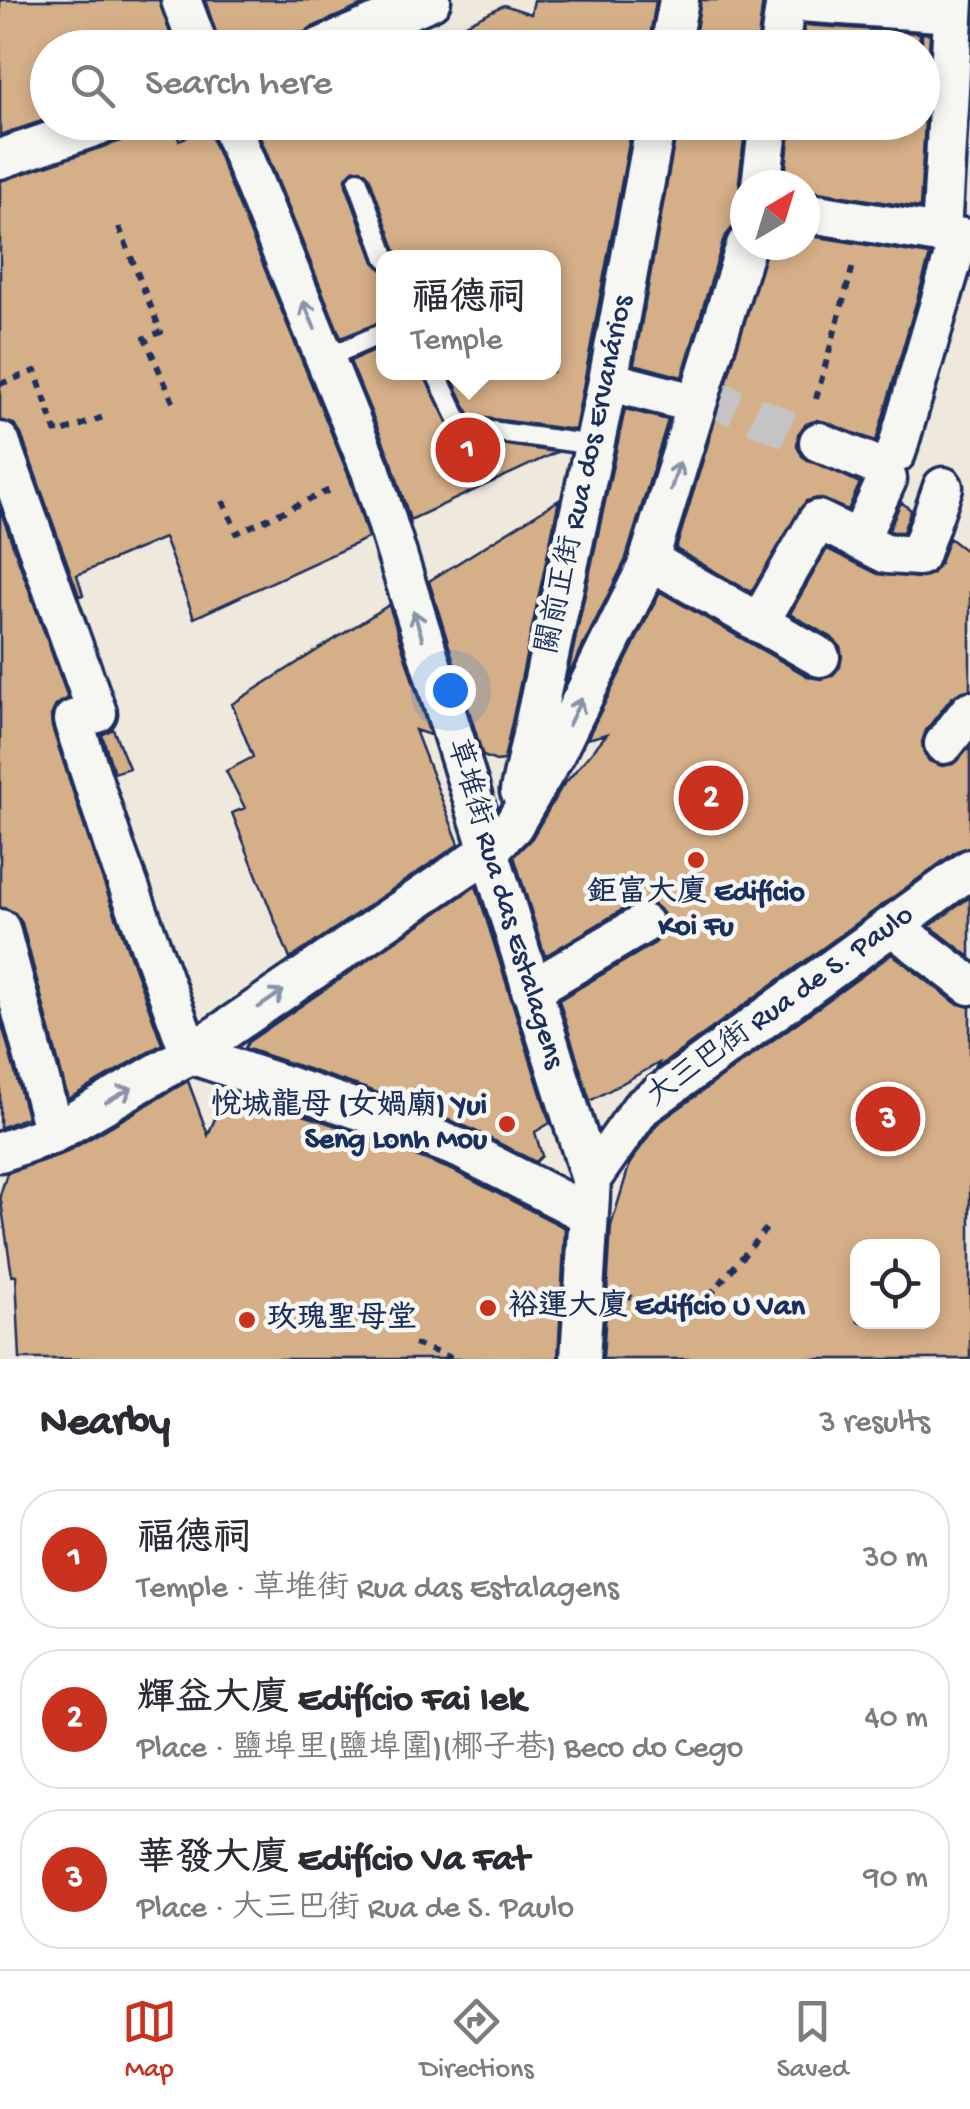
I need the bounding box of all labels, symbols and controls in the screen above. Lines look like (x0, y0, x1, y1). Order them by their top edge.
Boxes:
search box (30, 30, 940, 140)
icon: search (65, 58, 120, 113)
text: Search here (145, 63, 332, 107)
north arrow (730, 170, 820, 260)
popup (376, 250, 561, 380)
text: 福德祠 (411, 279, 526, 323)
street label: 關前正街 Rua dos Ervanários (530, 291, 642, 658)
one-way arrow (298, 301, 316, 331)
text: Temple (411, 323, 502, 361)
pin: 1 (436, 412, 500, 488)
one-way arrow (667, 460, 685, 492)
one-way arrow (408, 610, 426, 641)
your location (425, 665, 476, 716)
one-way arrow (567, 697, 586, 727)
street label: 草堆街 Rua das Estalagens (437, 734, 573, 1074)
pin: 2 (678, 760, 744, 836)
marker: 鉅富大廈 Edifício Koi Fu (685, 849, 707, 871)
place label: 鉅富大廈 Edifício Koi Fu (587, 874, 805, 946)
street label: 大三巴街 Rua de S. Paulo (640, 898, 921, 1115)
one-way arrow (256, 989, 284, 1010)
pin: 3 (856, 1082, 920, 1156)
one-way arrow (104, 1085, 133, 1105)
place label: 悅城龍母 (女媧廟) Yui Seng Lonh Mou (211, 1088, 488, 1159)
marker: 悅城龍母 (女媧廟) Yui Seng Lonh Mou (496, 1113, 518, 1135)
map controls (850, 1239, 940, 1329)
button: locate (850, 1239, 940, 1329)
place label: 裕運大廈 Edifício U Van (508, 1288, 806, 1326)
marker: 裕運大廈 Edifício U Van (477, 1297, 499, 1319)
place label: 玫瑰聖母堂 (267, 1301, 417, 1338)
marker: 玫瑰聖母堂 (236, 1309, 258, 1331)
text: Nearby (40, 1400, 170, 1449)
text: 3 results (819, 1405, 930, 1443)
text: 福德祠 (137, 1519, 251, 1563)
text: 1 (68, 1540, 81, 1578)
text: 30 m (863, 1540, 928, 1578)
text: Temple · 草堆街 Rua das Estalagens (137, 1571, 619, 1609)
text: 輝益大廈 Edifício Fai Iek (137, 1679, 525, 1723)
text: 2 (67, 1700, 82, 1738)
text: 40 m (864, 1700, 928, 1738)
text: Place · 鹽埠里(鹽埠圍)(椰子巷) Beco do Cego (137, 1731, 743, 1769)
text: 華發大廈 Edifício Va Fat (137, 1839, 529, 1883)
text: 3 (66, 1860, 83, 1898)
text: 90 m (864, 1860, 928, 1898)
text: Place · 大三巴街 Rua de S. Paulo (137, 1891, 574, 1929)
tab: Map (122, 1994, 177, 2087)
tab: Directions (420, 1994, 534, 2087)
tab: Saved (777, 1994, 848, 2087)

